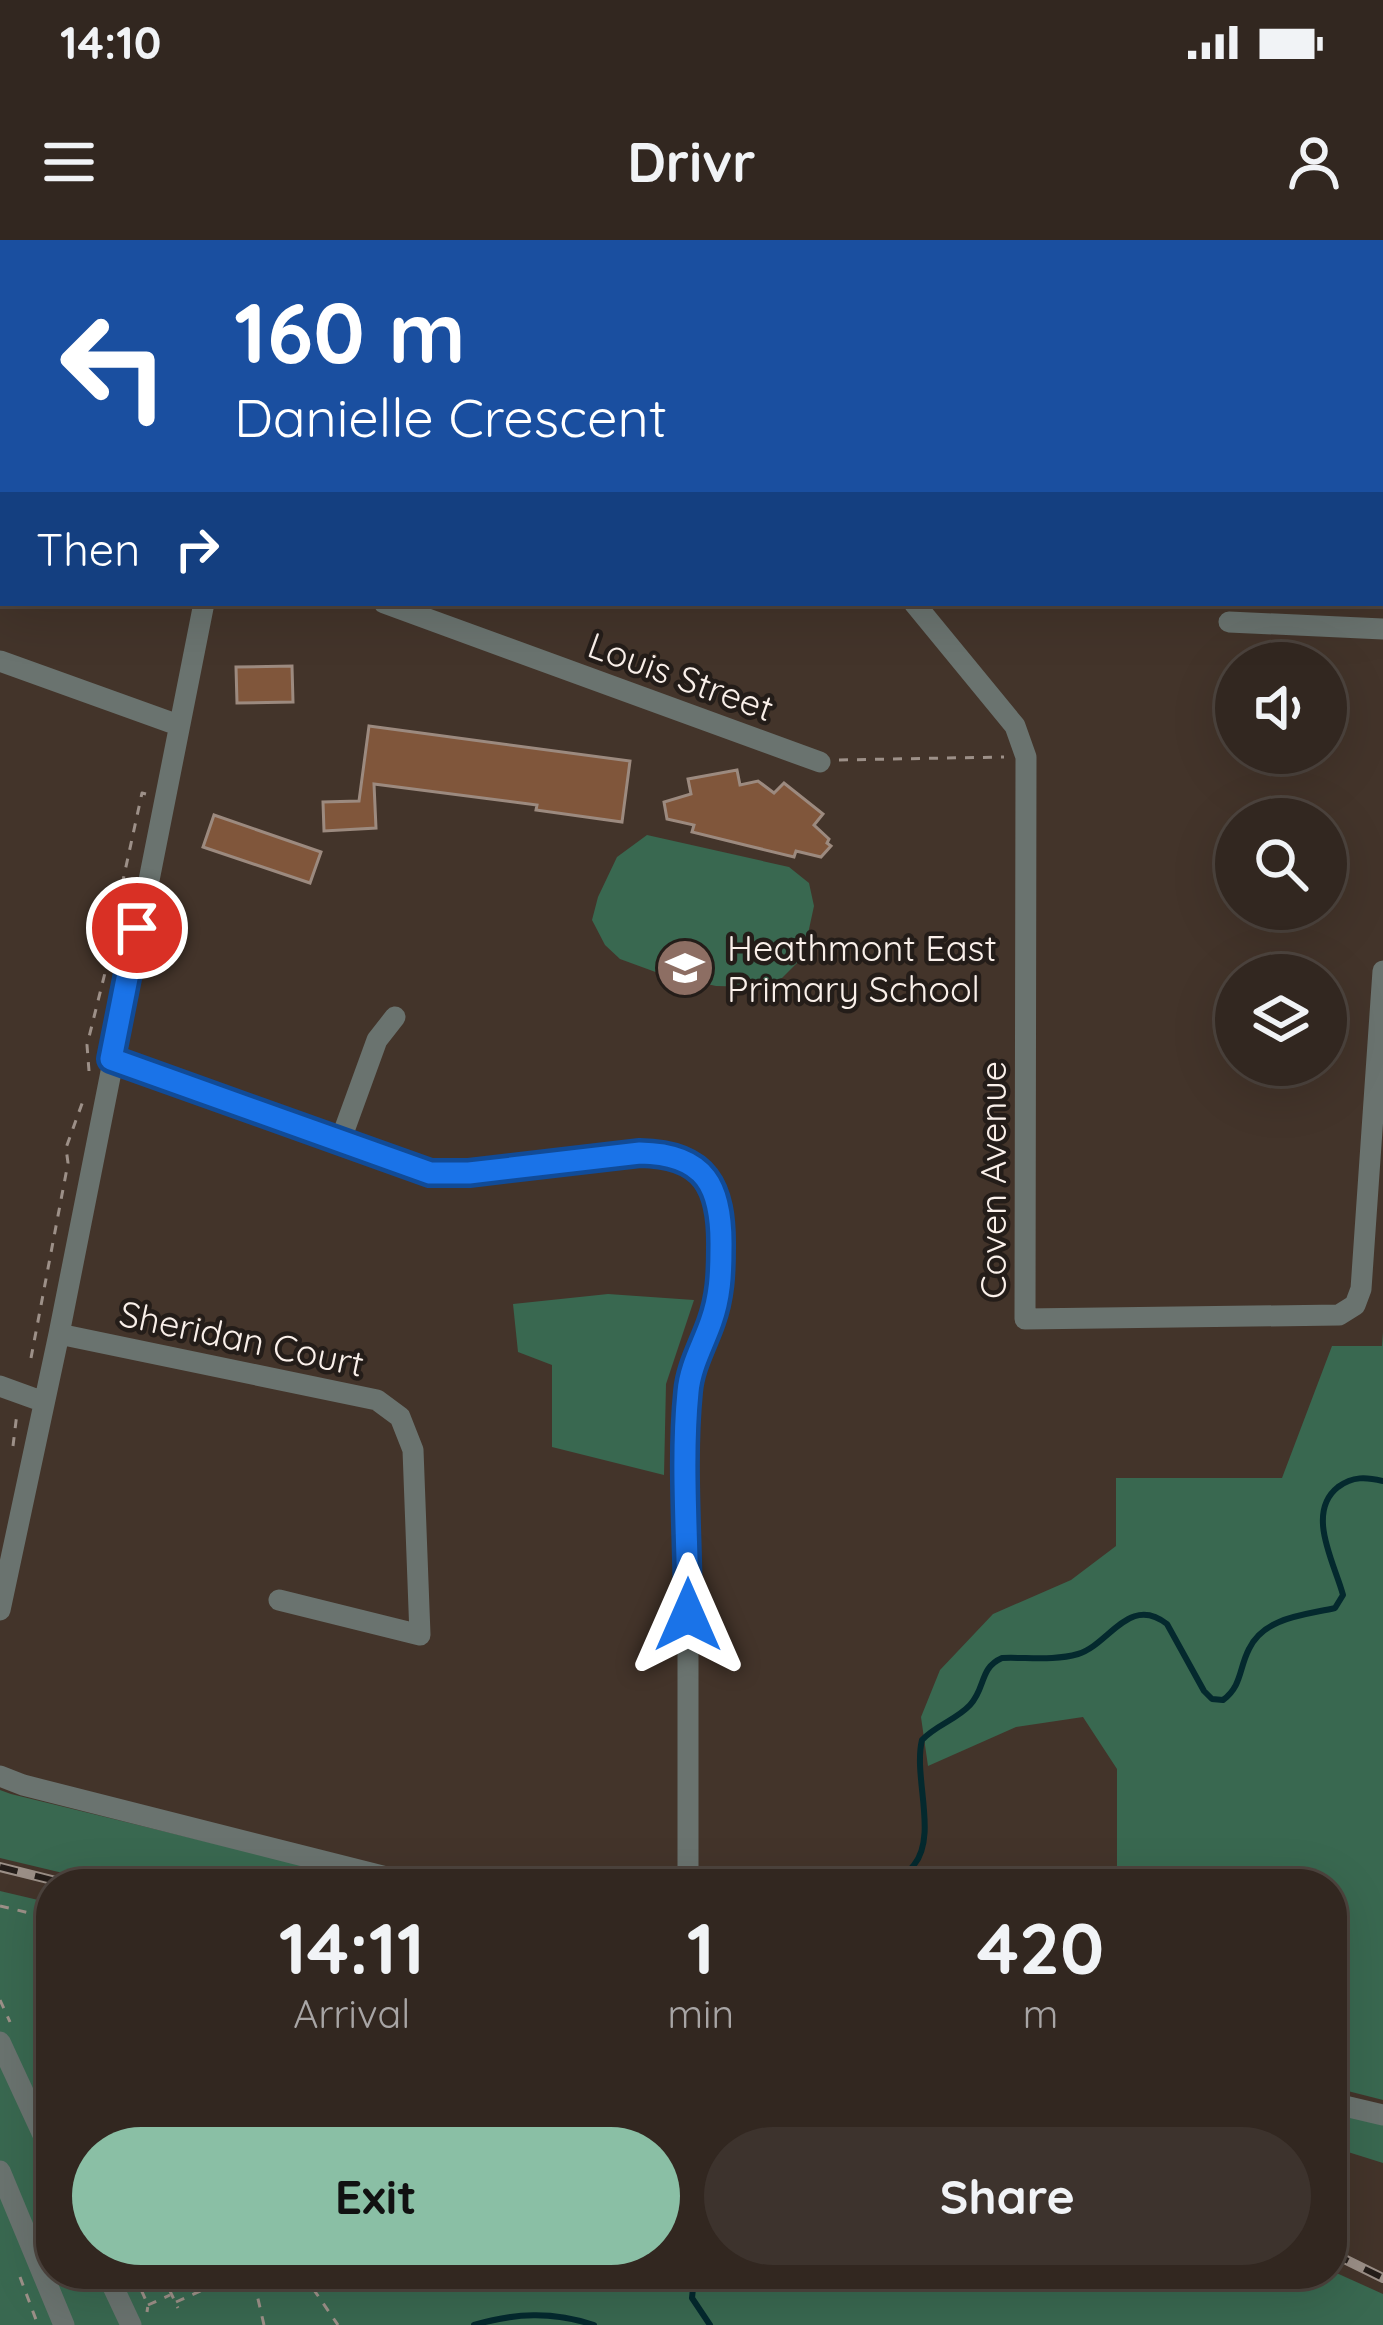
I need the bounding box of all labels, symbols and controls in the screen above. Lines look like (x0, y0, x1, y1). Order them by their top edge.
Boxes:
text: 14:10 (60, 14, 161, 70)
text: Drivr (627, 128, 756, 196)
icon: menu (36, 129, 102, 195)
icon: person (1281, 129, 1347, 195)
text: 160 m (234, 279, 466, 384)
icon: left (36, 288, 192, 444)
text: Danielle Crescent (234, 383, 667, 451)
icon: right (164, 516, 230, 582)
text: Then (36, 521, 140, 577)
street label: Louis Street (582, 622, 780, 730)
map controls (1215, 642, 1347, 1086)
button: sound (1215, 642, 1347, 774)
button: search (1215, 798, 1347, 930)
pin (86, 877, 188, 979)
icon: arrive (104, 895, 170, 961)
place label: Heathmont East Primary School (727, 925, 997, 1011)
school or university icon: Heathmont East Primary School (654, 937, 716, 999)
button: layers (1215, 954, 1347, 1086)
street label: Coven Avenue (970, 1061, 1015, 1299)
street label: Sheridan Court (116, 1290, 368, 1386)
position arrow (625, 1552, 751, 1678)
text: 14:11 (279, 1902, 425, 1992)
text: 1 (687, 1902, 715, 1992)
text: 420 (977, 1902, 1104, 1992)
text: Arrival (293, 1989, 410, 2038)
text: min (668, 1989, 734, 2038)
text: m (1023, 1989, 1058, 2038)
button: Exit (72, 2127, 680, 2265)
button: Share (704, 2127, 1311, 2265)

